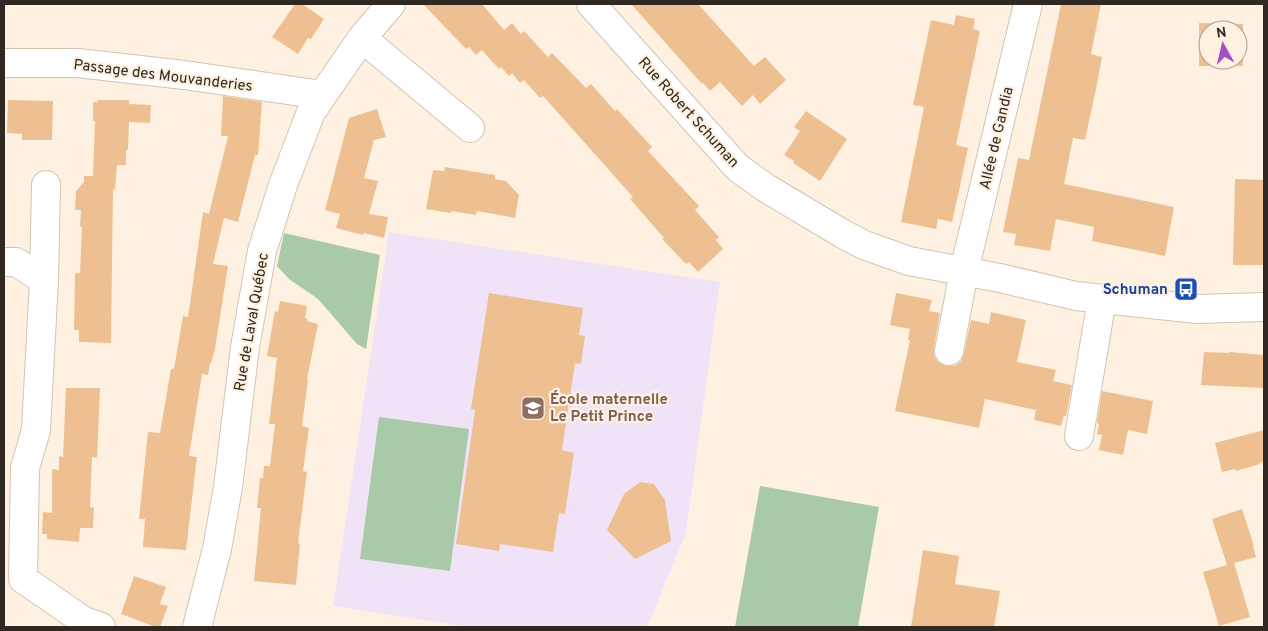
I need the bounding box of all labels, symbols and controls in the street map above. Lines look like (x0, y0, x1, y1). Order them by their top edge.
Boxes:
north arrow (1198, 20, 1248, 70)
text: N (1215, 24, 1228, 43)
street label: Rue Robert Schuman (633, 54, 743, 172)
street label: Passage des Mouvanderies (72, 56, 253, 97)
street label: Allée de Gandia (976, 85, 1019, 192)
street label: Rue de Laval Québec (231, 251, 274, 393)
bus stop icon: Schuman (1173, 276, 1199, 302)
place label: Schuman (1103, 281, 1168, 300)
place label: École maternelle Le Petit Prince (550, 390, 668, 427)
school or university icon: École maternelle Le Petit Prince (520, 395, 546, 421)

